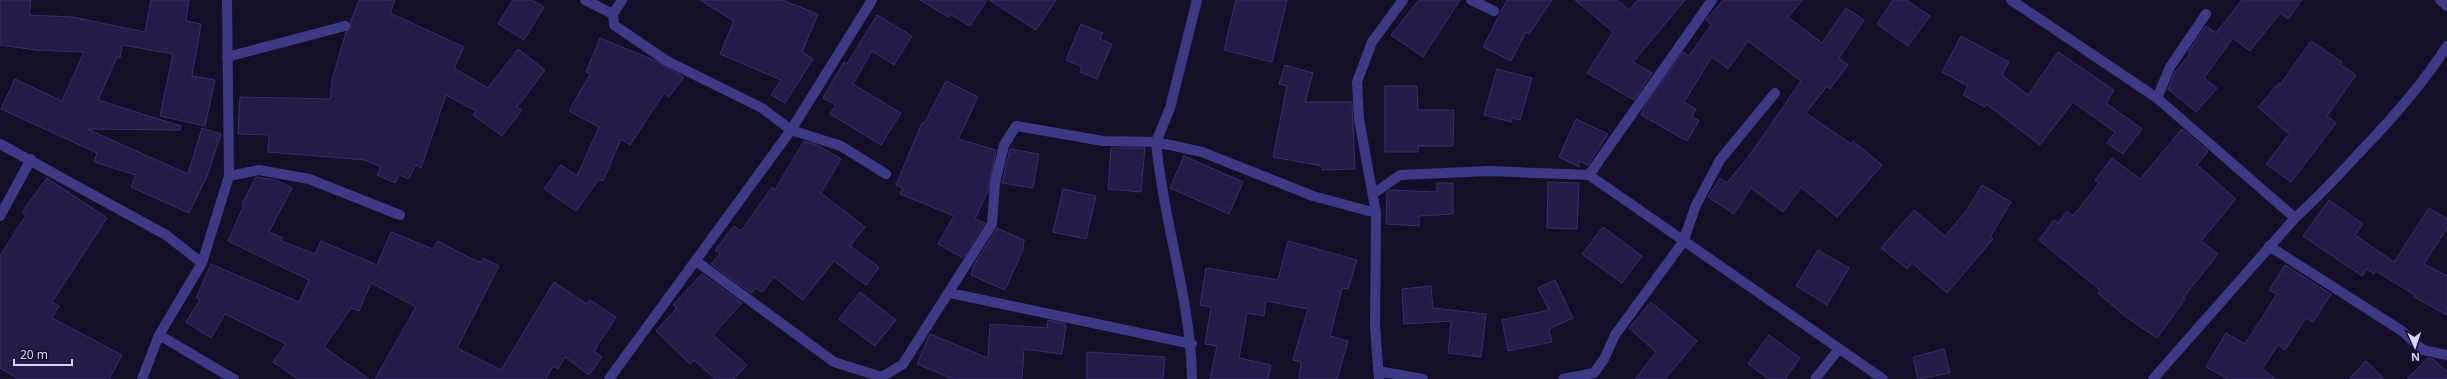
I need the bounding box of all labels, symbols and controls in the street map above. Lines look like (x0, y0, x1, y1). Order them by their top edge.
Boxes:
north arrow (2395, 327, 2435, 367)
scale bar (14, 341, 72, 367)
text: 20 m (20, 346, 48, 363)
text: N (2411, 350, 2420, 365)

